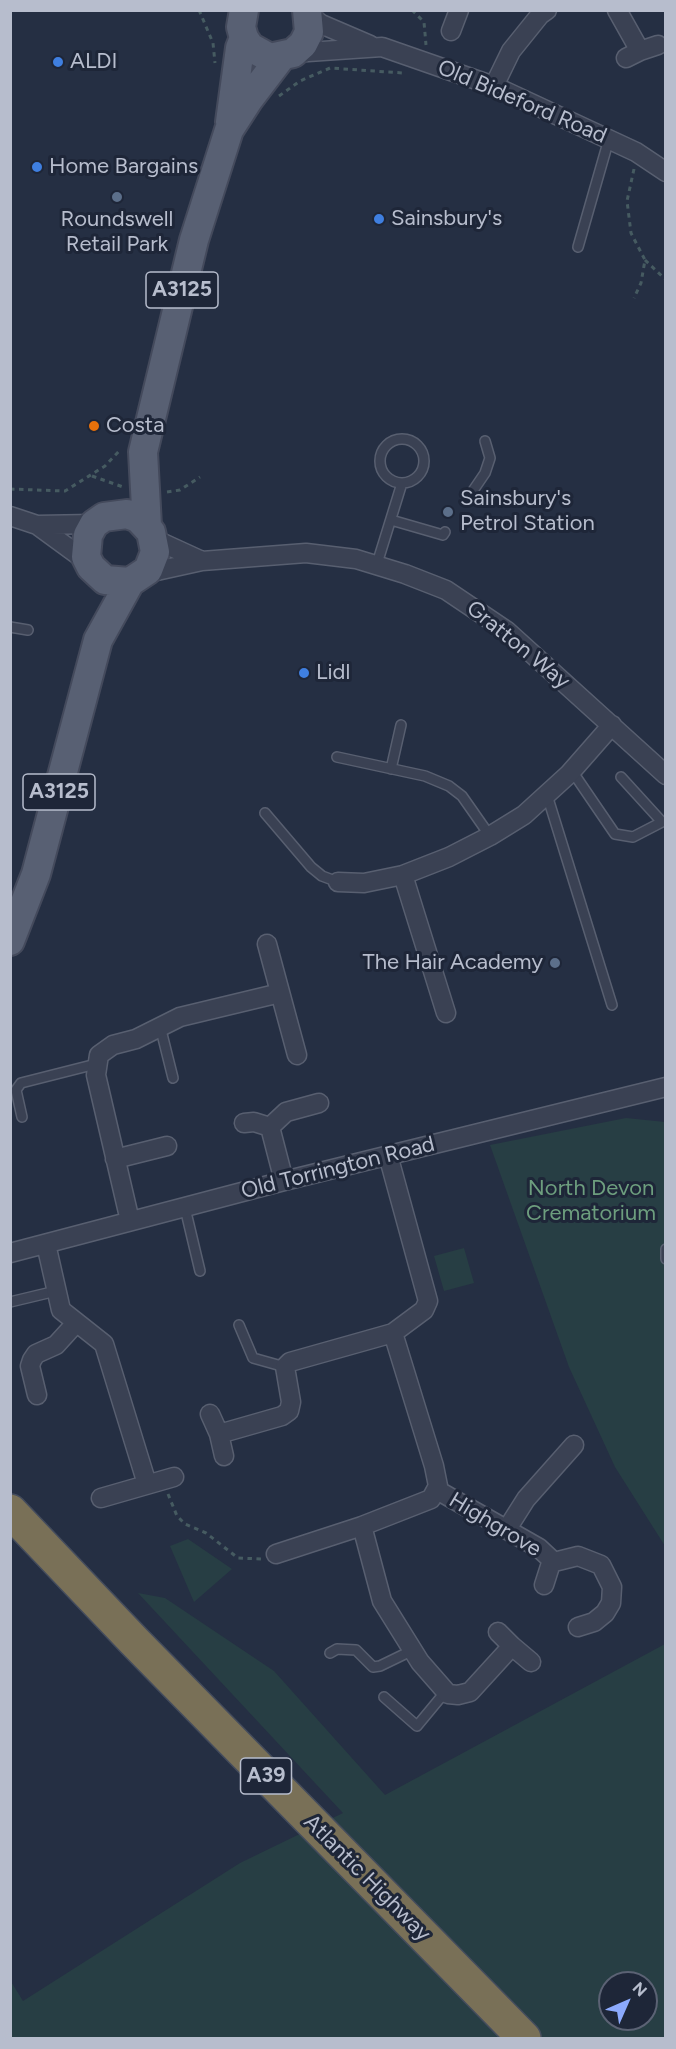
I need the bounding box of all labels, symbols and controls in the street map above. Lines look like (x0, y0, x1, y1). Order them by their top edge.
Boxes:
place label: ALDI (70, 49, 117, 75)
marker: ALDI (51, 55, 65, 69)
street label: Old Bideford Road (434, 55, 610, 149)
place label: Home Bargains (49, 154, 198, 180)
marker: Home Bargains (30, 160, 44, 174)
marker: Roundswell Retail Park (110, 190, 124, 204)
place label: Sainsbury's (391, 206, 502, 232)
place label: Roundswell Retail Park (61, 207, 173, 258)
marker: Sainsbury's (372, 212, 386, 226)
road number: A3125 (146, 272, 218, 308)
place label: Costa (106, 413, 164, 439)
marker: Costa (87, 419, 101, 433)
place label: Sainsbury's Petrol Station (460, 486, 595, 538)
marker: Sainsbury's Petrol Station (441, 505, 455, 519)
street label: Gratton Way (461, 595, 575, 695)
place label: Lidl (316, 660, 350, 686)
marker: Lidl (297, 666, 311, 680)
road number: A3125 (23, 774, 95, 810)
place label: The Hair Academy (363, 950, 543, 976)
marker: The Hair Academy (548, 956, 562, 970)
street label: Old Torrington Road (239, 1131, 437, 1205)
park label: North Devon Crematorium (526, 1176, 656, 1228)
street label: Highgrove (444, 1487, 546, 1563)
road number: A39 (240, 1758, 292, 1794)
street label: Atlantic Highway (298, 1809, 436, 1947)
north arrow (598, 1971, 658, 2031)
text: N (629, 1978, 651, 2000)

